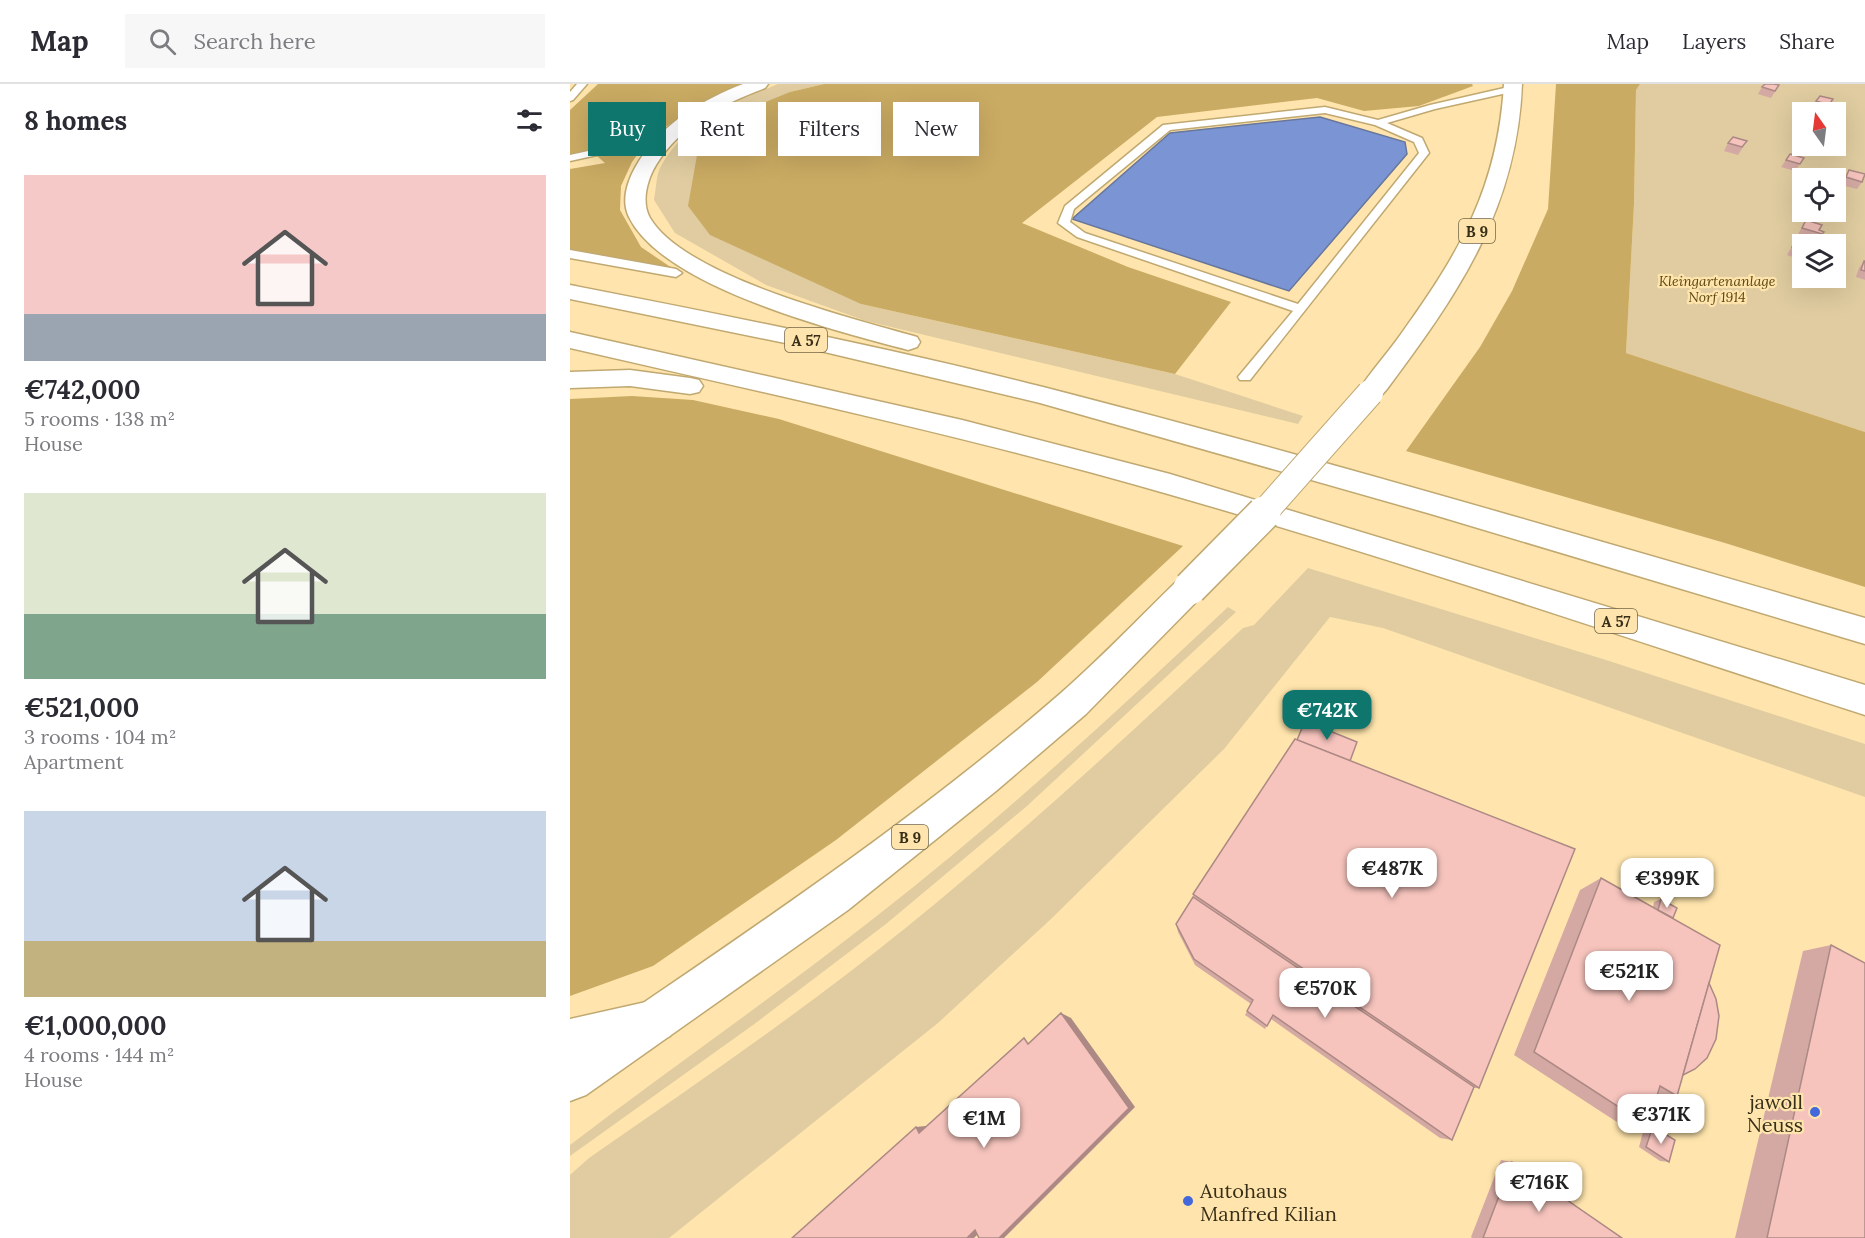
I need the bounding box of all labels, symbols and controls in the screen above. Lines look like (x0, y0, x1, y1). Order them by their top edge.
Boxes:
search box (125, 14, 545, 68)
text: Map (30, 23, 89, 59)
icon: search (146, 25, 179, 58)
text: Search here (194, 27, 316, 55)
text: Map (1606, 28, 1649, 55)
text: Layers (1682, 28, 1746, 55)
text: Share (1779, 28, 1835, 55)
chip: Buy (588, 102, 666, 156)
chip: Rent (678, 102, 766, 156)
chip: Filters (778, 102, 881, 156)
chip: New (893, 102, 979, 156)
north arrow (1792, 102, 1846, 156)
map controls (1792, 102, 1846, 288)
text: 8 homes (24, 104, 127, 137)
icon: filters (513, 104, 546, 137)
button: locate (1792, 168, 1846, 222)
icon: home (231, 214, 339, 322)
road number: B 9 (1459, 219, 1495, 243)
button: layers (1792, 234, 1846, 288)
park label: Kleingartenanlage Norf 1914 (1659, 272, 1776, 306)
road number: A 57 (785, 328, 827, 352)
text: €742,000 (24, 373, 141, 406)
text: 5 rooms · 138 m² (24, 406, 175, 431)
text: House (24, 431, 83, 456)
icon: home (231, 532, 339, 640)
road number: A 57 (1595, 609, 1637, 633)
pin: €742K (1285, 690, 1369, 741)
text: €521,000 (24, 691, 139, 724)
text: €742K (1296, 697, 1358, 722)
text: 3 rooms · 104 m² (24, 724, 176, 749)
text: Apartment (24, 749, 124, 774)
road number: B 9 (892, 825, 928, 849)
pin: €487K (1350, 848, 1434, 899)
icon: home (231, 850, 339, 958)
text: €487K (1361, 855, 1423, 880)
pin: €399K (1625, 858, 1709, 909)
text: €399K (1635, 865, 1699, 890)
pin: €521K (1587, 951, 1671, 1002)
text: €521K (1599, 958, 1659, 983)
pin: €570K (1283, 968, 1367, 1019)
text: €570K (1293, 975, 1357, 1000)
text: €1,000,000 (24, 1009, 167, 1042)
text: 4 rooms · 144 m² (24, 1042, 174, 1067)
text: House (24, 1067, 83, 1092)
place label: jawoll Neuss (1747, 1089, 1803, 1137)
pin: €371K (1619, 1094, 1703, 1145)
pin: €1M (955, 1098, 1013, 1149)
text: €371K (1631, 1101, 1691, 1126)
text: €1M (962, 1105, 1006, 1130)
marker: jawoll Neuss (1808, 1105, 1822, 1119)
pin: €716K (1497, 1162, 1581, 1213)
text: €716K (1509, 1169, 1569, 1194)
place label: Autohaus Manfred Kilian (1199, 1178, 1337, 1226)
marker: Autohaus Manfred Kilian (1181, 1194, 1195, 1208)

